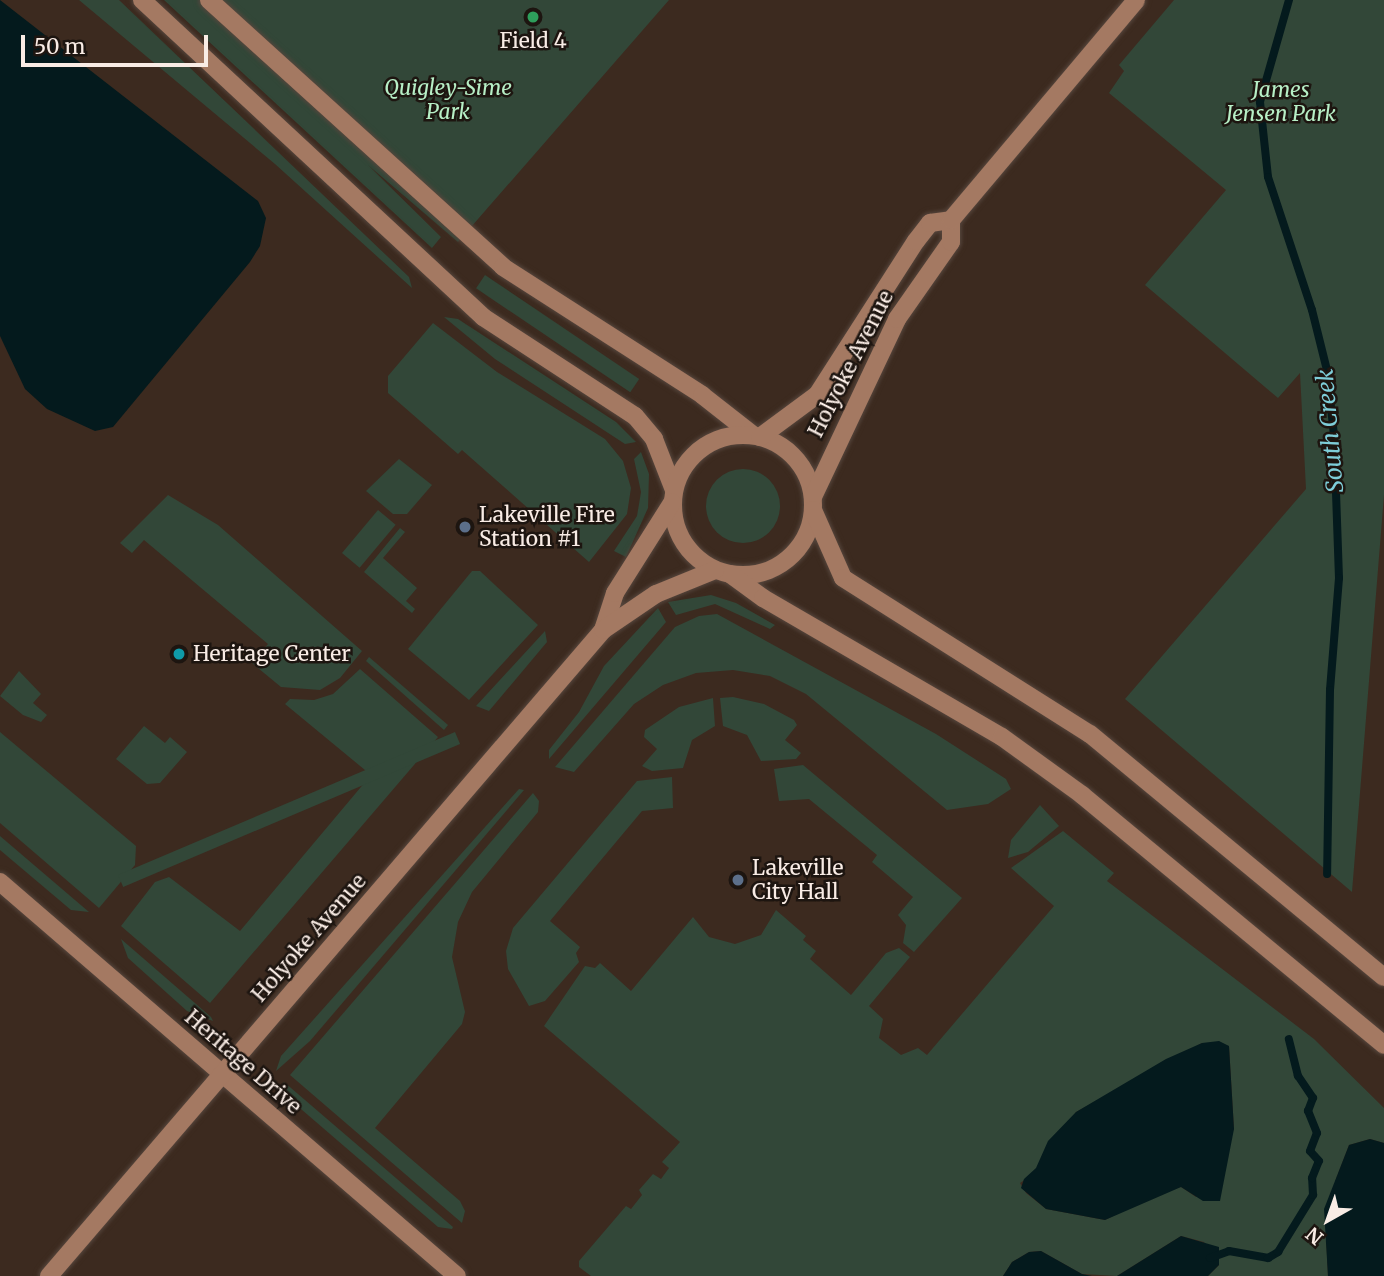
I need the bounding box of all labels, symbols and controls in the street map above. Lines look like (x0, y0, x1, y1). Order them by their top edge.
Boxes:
marker: Field 4 (525, 9, 541, 25)
scale bar (24, 21, 212, 65)
place label: Field 4 (499, 28, 567, 54)
text: 50 m (34, 33, 85, 60)
park label: Quigley-Sime Park (384, 75, 512, 125)
park label: James Jensen Park (1226, 77, 1336, 127)
street label: Holyoke Avenue (803, 286, 899, 442)
water label: South Creek (1311, 368, 1349, 494)
place label: Lakeville Fire Station #1 (479, 502, 615, 552)
marker: Lakeville Fire Station #1 (457, 519, 473, 535)
place label: Heritage Center (193, 641, 351, 667)
marker: Heritage Center (171, 646, 187, 662)
place label: Lakeville City Hall (752, 855, 844, 905)
street label: Holyoke Avenue (247, 869, 371, 1007)
marker: Lakeville City Hall (730, 872, 746, 888)
street label: Heritage Drive (180, 1005, 306, 1119)
north arrow (1293, 1185, 1363, 1255)
text: N (1301, 1222, 1328, 1250)

